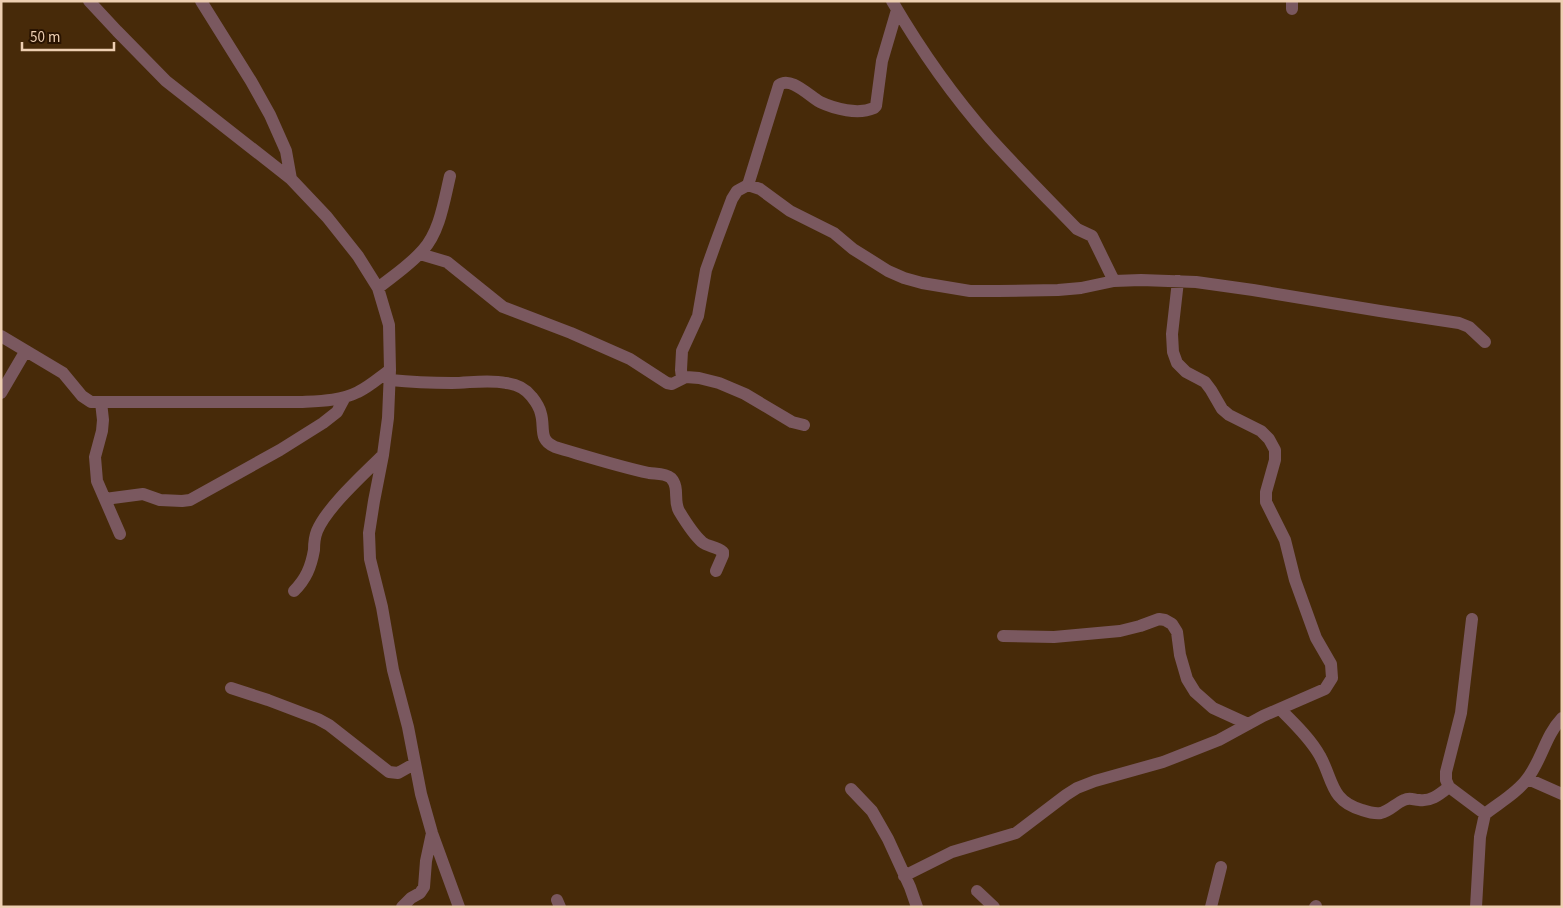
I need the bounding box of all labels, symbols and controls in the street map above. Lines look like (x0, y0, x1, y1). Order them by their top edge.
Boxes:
scale bar (22, 20, 115, 52)
text: 50 m (30, 27, 60, 48)

